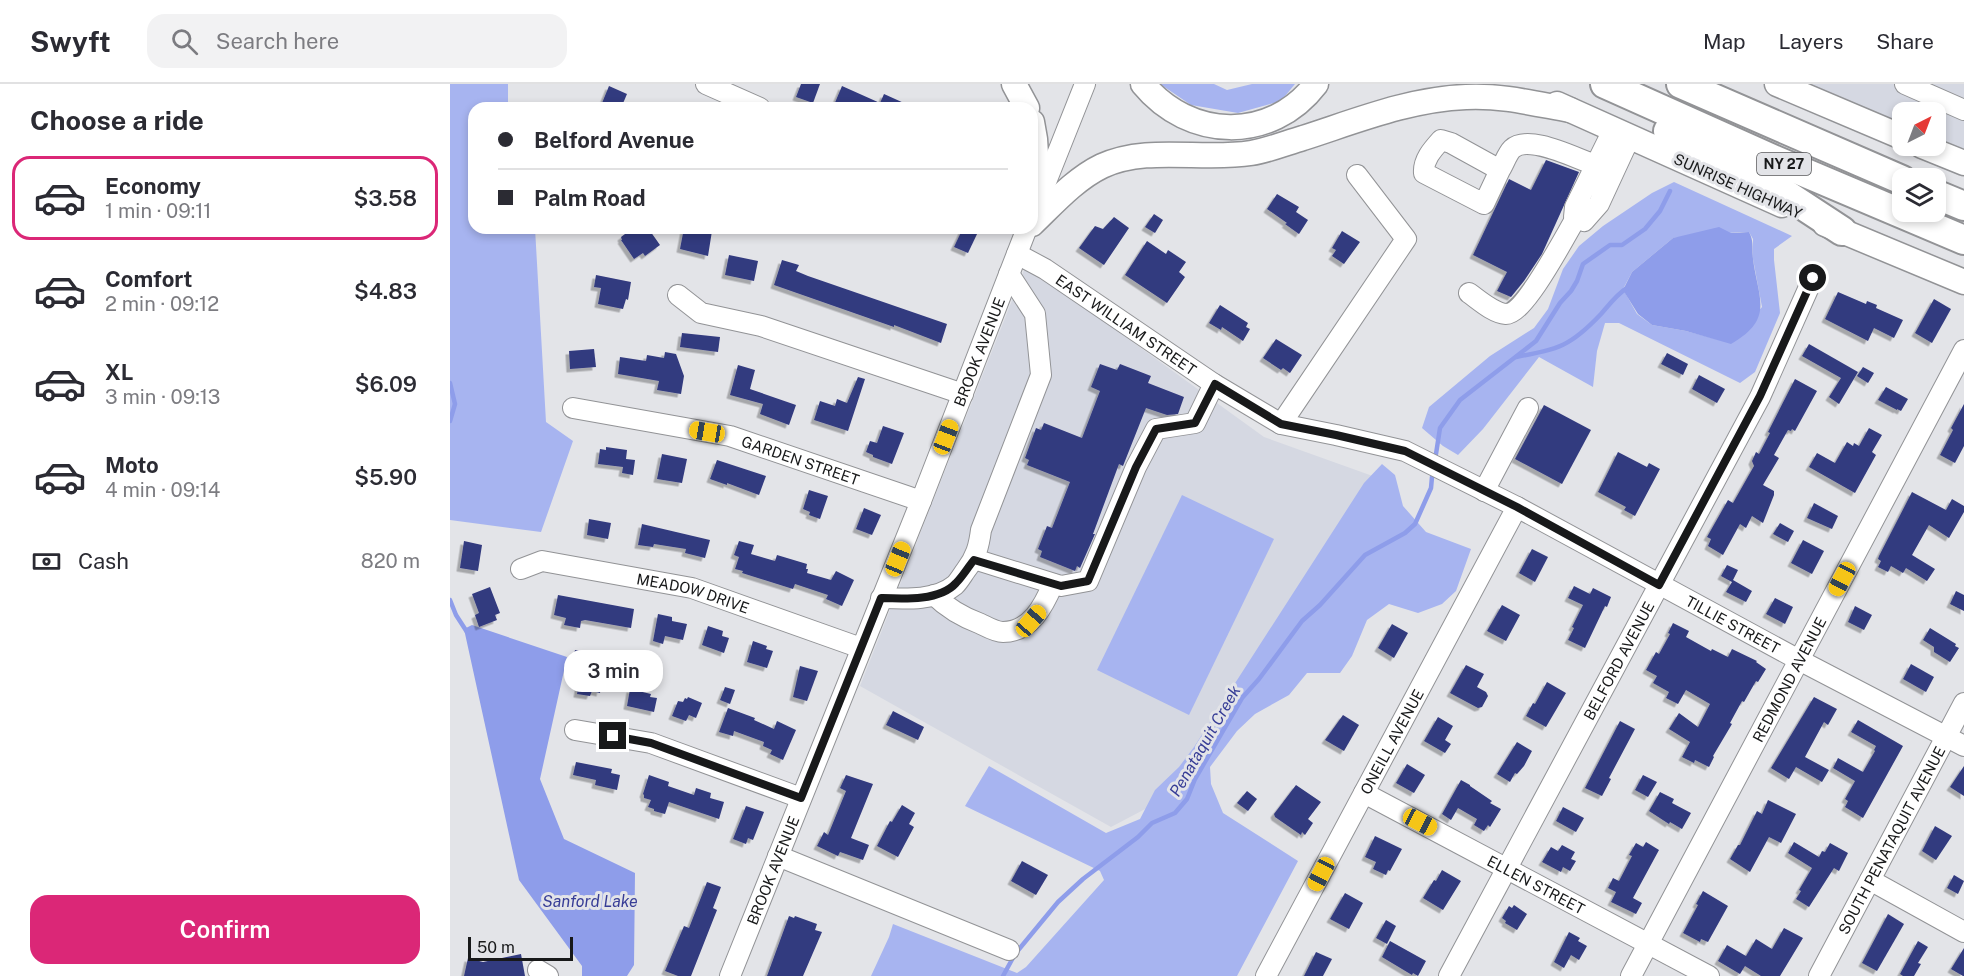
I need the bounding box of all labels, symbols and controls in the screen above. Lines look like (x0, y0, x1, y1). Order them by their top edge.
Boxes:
search box (147, 14, 567, 68)
text: Swyft (30, 25, 111, 58)
icon: search (168, 25, 201, 58)
text: Search here (216, 28, 339, 54)
text: Map (1703, 29, 1746, 54)
text: Layers (1779, 29, 1843, 54)
text: Share (1876, 29, 1934, 54)
north arrow (1892, 102, 1946, 156)
map controls (1892, 102, 1946, 222)
text: Choose a ride (30, 104, 204, 136)
text: Belford Avenue (534, 127, 694, 153)
street label: SUNRISE HIGHWAY (1671, 150, 1805, 222)
road number: NY 27 (1757, 153, 1811, 175)
button: layers (1892, 168, 1946, 222)
icon: car (33, 171, 87, 225)
text: Economy (105, 173, 201, 199)
text: $3.58 (353, 185, 417, 211)
text: Palm Road (534, 185, 646, 211)
text: 1 min · 09:11 (105, 199, 212, 223)
icon: car (33, 264, 87, 318)
route start (1799, 264, 1826, 291)
text: Comfort (105, 266, 192, 292)
street label: EAST WILLIAM STREET (1053, 270, 1200, 378)
text: $4.83 (354, 278, 417, 304)
text: 2 min · 09:12 (105, 292, 219, 316)
street label: BROOK AVENUE (950, 295, 1008, 409)
icon: car (33, 357, 87, 411)
text: XL (105, 359, 133, 385)
text: $6.09 (355, 371, 417, 397)
text: 3 min · 09:13 (105, 385, 220, 409)
car (931, 417, 961, 457)
car (688, 420, 726, 444)
street label: GARDEN STREET (739, 432, 862, 488)
icon: car (33, 450, 87, 504)
text: Moto (105, 452, 159, 478)
text: $5.90 (354, 464, 417, 490)
text: 4 min · 09:14 (105, 478, 220, 502)
car (883, 539, 913, 579)
icon: cash (30, 545, 63, 578)
text: Cash (78, 548, 129, 574)
text: 820 m (361, 549, 420, 573)
car (1826, 559, 1858, 599)
street label: MEADOW DRIVE (635, 570, 752, 616)
street label: TILLIE STREET (1683, 592, 1783, 657)
street label: BELFORD AVENUE (1580, 598, 1657, 723)
car (1012, 602, 1050, 640)
street label: REDMOND AVENUE (1749, 614, 1829, 745)
callout: 3 min (564, 649, 663, 691)
text: 3 min (587, 659, 640, 683)
water label: Penataquit Creek (1166, 682, 1245, 800)
street label: ONEILL AVENUE (1357, 686, 1426, 797)
route end (599, 722, 626, 749)
street label: SOUTH PENATAQUIT AVENUE (1834, 743, 1948, 937)
car (1400, 806, 1440, 838)
street label: BROOK AVENUE (743, 813, 802, 927)
street label: ELLEN STREET (1485, 852, 1588, 917)
car (1305, 854, 1337, 894)
water label: Sanford Lake (542, 892, 638, 911)
button: Confirm (30, 895, 420, 964)
scale bar (468, 934, 573, 962)
text: 50 m (477, 938, 515, 957)

